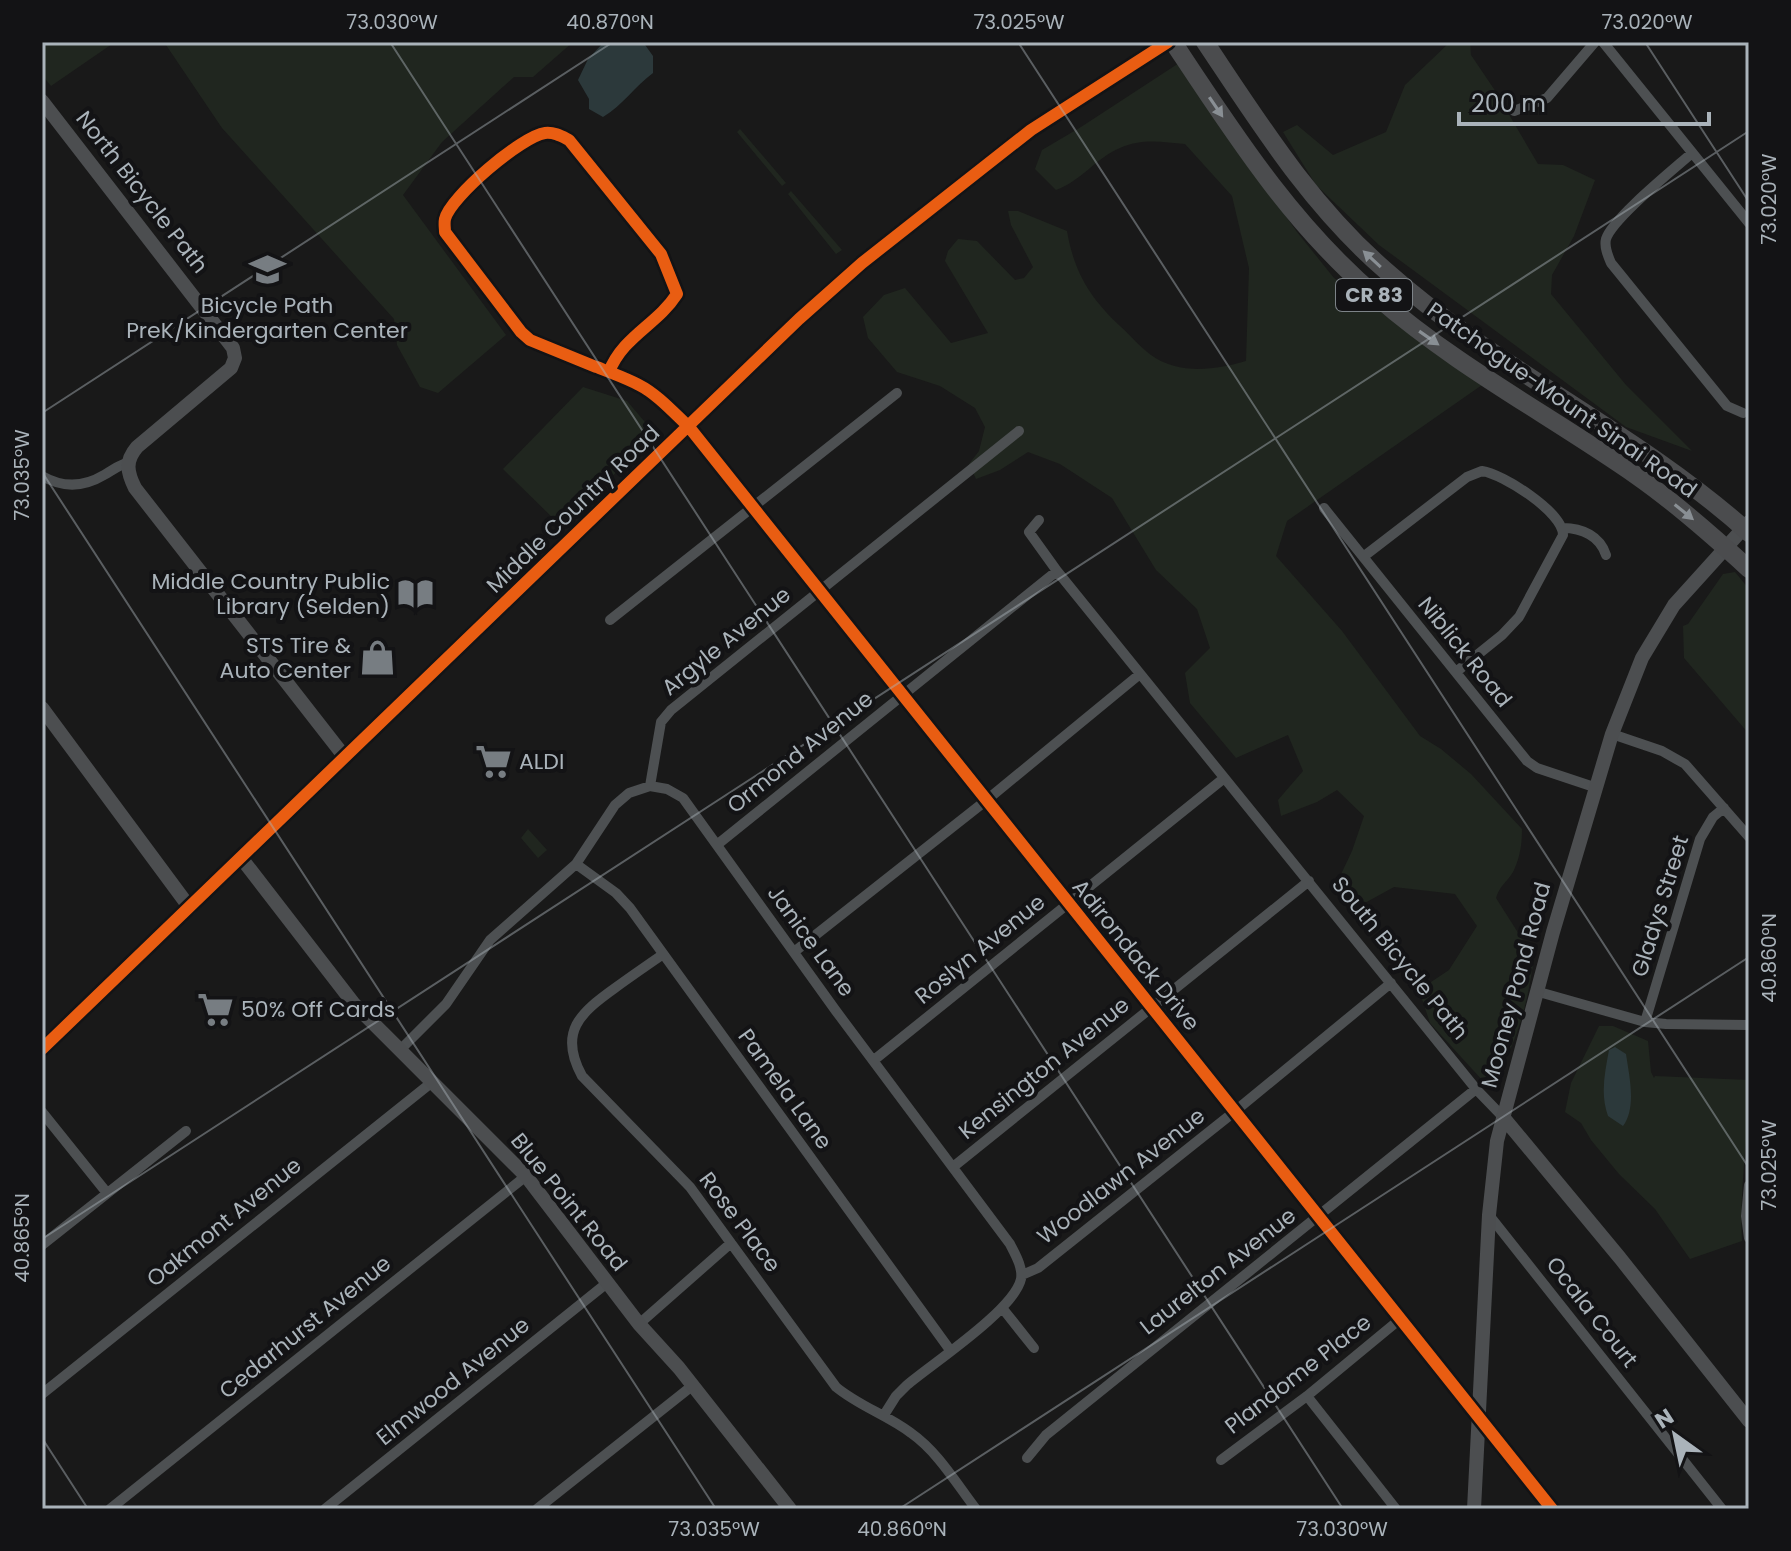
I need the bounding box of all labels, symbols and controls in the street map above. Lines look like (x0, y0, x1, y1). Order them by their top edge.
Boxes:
text: 73.030°W (346, 8, 438, 36)
text: 40.870°N (566, 8, 654, 36)
text: 73.025°W (973, 8, 1065, 36)
text: 73.020°W (1601, 8, 1693, 36)
scale bar (1459, 76, 1709, 126)
text: 200 m (1471, 87, 1546, 120)
one-way arrow (1208, 96, 1223, 118)
street label: North Bicycle Path (69, 104, 215, 280)
text: 73.020°W (1755, 153, 1783, 245)
school or university icon: Bicycle Path PreK/Kindergarten Center (248, 250, 286, 288)
one-way arrow (1363, 250, 1382, 268)
road number: CR 83 (1336, 279, 1412, 311)
place label: Bicycle Path PreK/Kindergarten Center (126, 290, 408, 346)
street label: Patchogue-Mount Sinai Road (1421, 295, 1703, 505)
one-way arrow (1418, 330, 1439, 345)
street label: Middle Country Road (480, 418, 666, 600)
text: 73.035°W (8, 429, 36, 521)
one-way arrow (1674, 503, 1694, 520)
place label: Middle Country Public Library (Selden) (151, 566, 390, 622)
library icon: Middle Country Public Library (Selden) (397, 575, 435, 613)
street label: Argyle Avenue (655, 579, 797, 703)
street label: Niblick Road (1411, 590, 1519, 714)
place label: STS Tire & Auto Center (220, 630, 352, 686)
shop icon: STS Tire & Auto Center (358, 639, 396, 677)
street label: Ormond Avenue (720, 683, 880, 821)
supermarket icon: ALDI (474, 742, 512, 780)
place label: ALDI (519, 746, 564, 777)
street label: Gladys Street (1624, 831, 1696, 981)
street label: South Bicycle Path (1325, 870, 1475, 1046)
street label: Adirondack Drive (1065, 873, 1207, 1037)
street label: Janice Lane (760, 879, 862, 1003)
street label: Mooney Pond Road (1474, 879, 1558, 1091)
street label: Roslyn Avenue (908, 887, 1052, 1011)
text: 40.860°N (1755, 913, 1783, 1003)
street label: Kensington Avenue (952, 989, 1136, 1147)
supermarket icon: 50% Off Cards (196, 990, 234, 1028)
place label: 50% Off Cards (241, 994, 395, 1025)
street label: Pamela Lane (731, 1022, 839, 1156)
street label: Woodlawn Avenue (1031, 1101, 1211, 1251)
text: 73.025°W (1755, 1119, 1783, 1211)
street label: Blue Point Road (503, 1126, 635, 1278)
street label: Oakmont Avenue (140, 1150, 308, 1294)
street label: Rose Place (692, 1165, 788, 1279)
text: 40.865°N (8, 1193, 36, 1283)
street label: Laurelton Avenue (1133, 1200, 1303, 1342)
street label: Cedarhurst Avenue (213, 1248, 397, 1406)
street label: Ocala Court (1539, 1250, 1645, 1374)
street label: Plandome Place (1218, 1307, 1378, 1441)
street label: Elmwood Avenue (370, 1310, 536, 1452)
north arrow (1635, 1395, 1715, 1475)
text: N (1649, 1401, 1680, 1436)
text: 73.035°W (668, 1515, 760, 1543)
text: 40.860°N (857, 1515, 947, 1543)
text: 73.030°W (1296, 1515, 1388, 1543)

